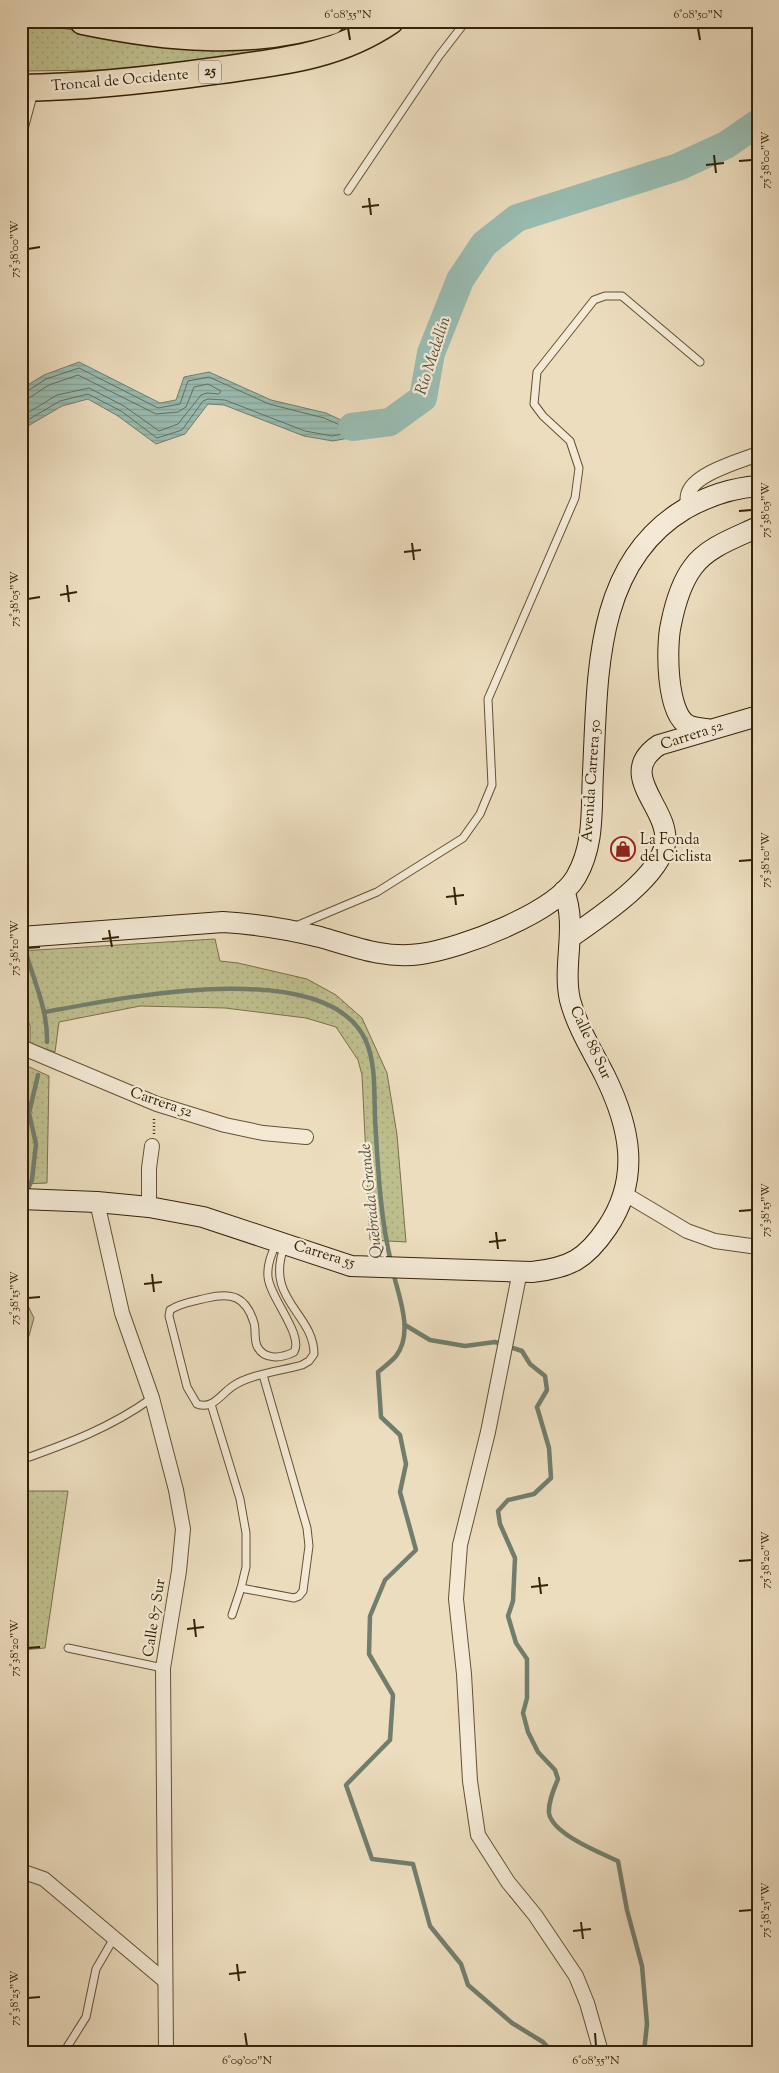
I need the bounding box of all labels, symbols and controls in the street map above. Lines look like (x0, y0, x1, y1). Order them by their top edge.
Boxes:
text: 6°08'55"N (324, 6, 372, 24)
text: 6°08'50"N (673, 6, 723, 24)
road number: 25 (199, 61, 221, 84)
street label: Troncal de Occidente (50, 65, 190, 97)
text: 75°38'00"W (757, 131, 775, 189)
text: 75°38'00"W (6, 220, 24, 278)
water label: Río Medellín (411, 314, 458, 398)
text: 75°38'05"W (757, 482, 775, 538)
text: 75°38'05"W (6, 571, 24, 627)
street label: Carrera 52 (658, 716, 726, 756)
street label: Avenida Carrera 50 (577, 719, 607, 843)
place label: La Fonda del Ciclista (640, 830, 712, 868)
text: 75°38'10"W (757, 831, 775, 888)
shop icon: La Fonda del Ciclista (610, 836, 636, 862)
text: 75°38'10"W (6, 919, 24, 976)
street label: Calle 88 Sur (564, 1003, 616, 1083)
street label: Carrera 52 (127, 1083, 195, 1123)
water label: Quebrada Grande (355, 1142, 389, 1260)
text: 75°38'15"W (757, 1182, 775, 1237)
street label: Carrera 55 (291, 1236, 357, 1274)
text: 75°38'15"W (6, 1270, 24, 1325)
text: 75°38'20"W (757, 1531, 775, 1589)
street label: Calle 87 Sur (138, 1577, 172, 1658)
text: 75°38'20"W (6, 1619, 24, 1677)
text: 75°38'25"W (757, 1882, 775, 1938)
text: 75°38'25"W (6, 1970, 24, 2026)
text: 6°09'00"N (222, 2052, 273, 2070)
text: 6°08'55"N (572, 2052, 620, 2070)

